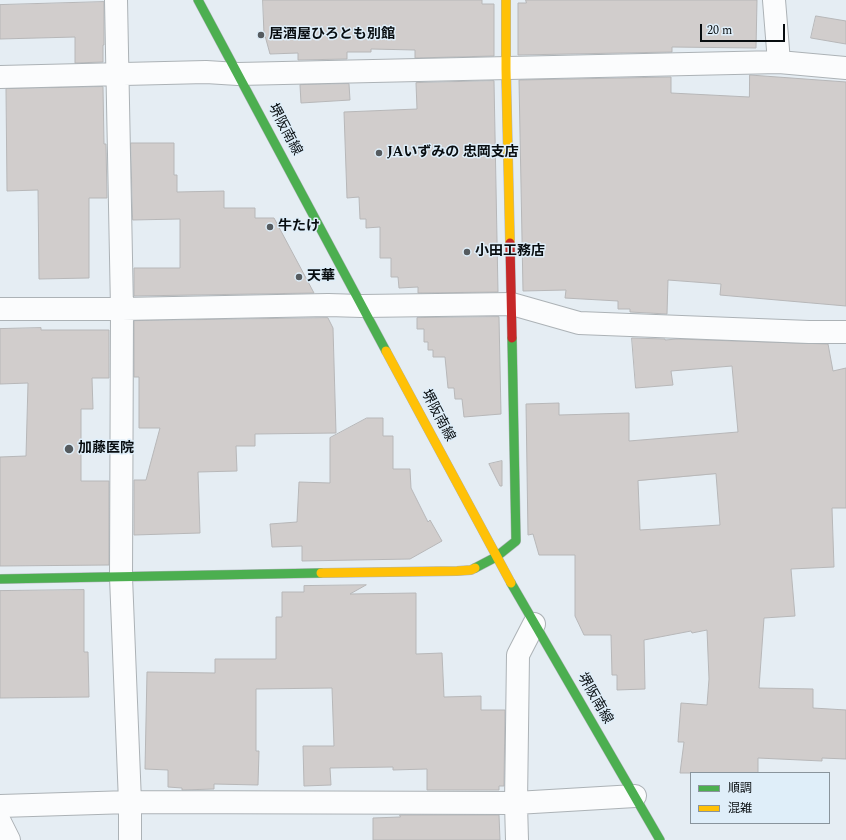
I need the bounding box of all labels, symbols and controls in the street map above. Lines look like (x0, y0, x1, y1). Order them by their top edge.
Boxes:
scale bar (702, 16, 787, 42)
text: 20 m (707, 21, 732, 40)
place label: 居酒屋ひろとも別館 (269, 27, 395, 43)
marker: 居酒屋ひろとも別館 (256, 30, 266, 40)
street label: 堺阪南線 (263, 101, 305, 159)
place label: JAいずみの 忠岡支店 (387, 145, 519, 161)
marker: JAいずみの 忠岡支店 (374, 148, 384, 158)
place label: 牛たけ (278, 219, 320, 235)
marker: 牛たけ (265, 222, 275, 232)
place label: 小田工務店 (475, 244, 545, 260)
marker: 小田工務店 (462, 247, 472, 257)
place label: 天華 (307, 269, 335, 285)
marker: 天華 (294, 272, 304, 282)
street label: 堺阪南線 (416, 387, 458, 445)
place label: 加藤医院 (78, 441, 134, 457)
marker: 加藤医院 (63, 443, 75, 455)
street label: 堺阪南線 (573, 671, 615, 727)
legend (690, 772, 830, 824)
text: 順調 (728, 779, 752, 798)
text: 混雑 (728, 799, 752, 818)

